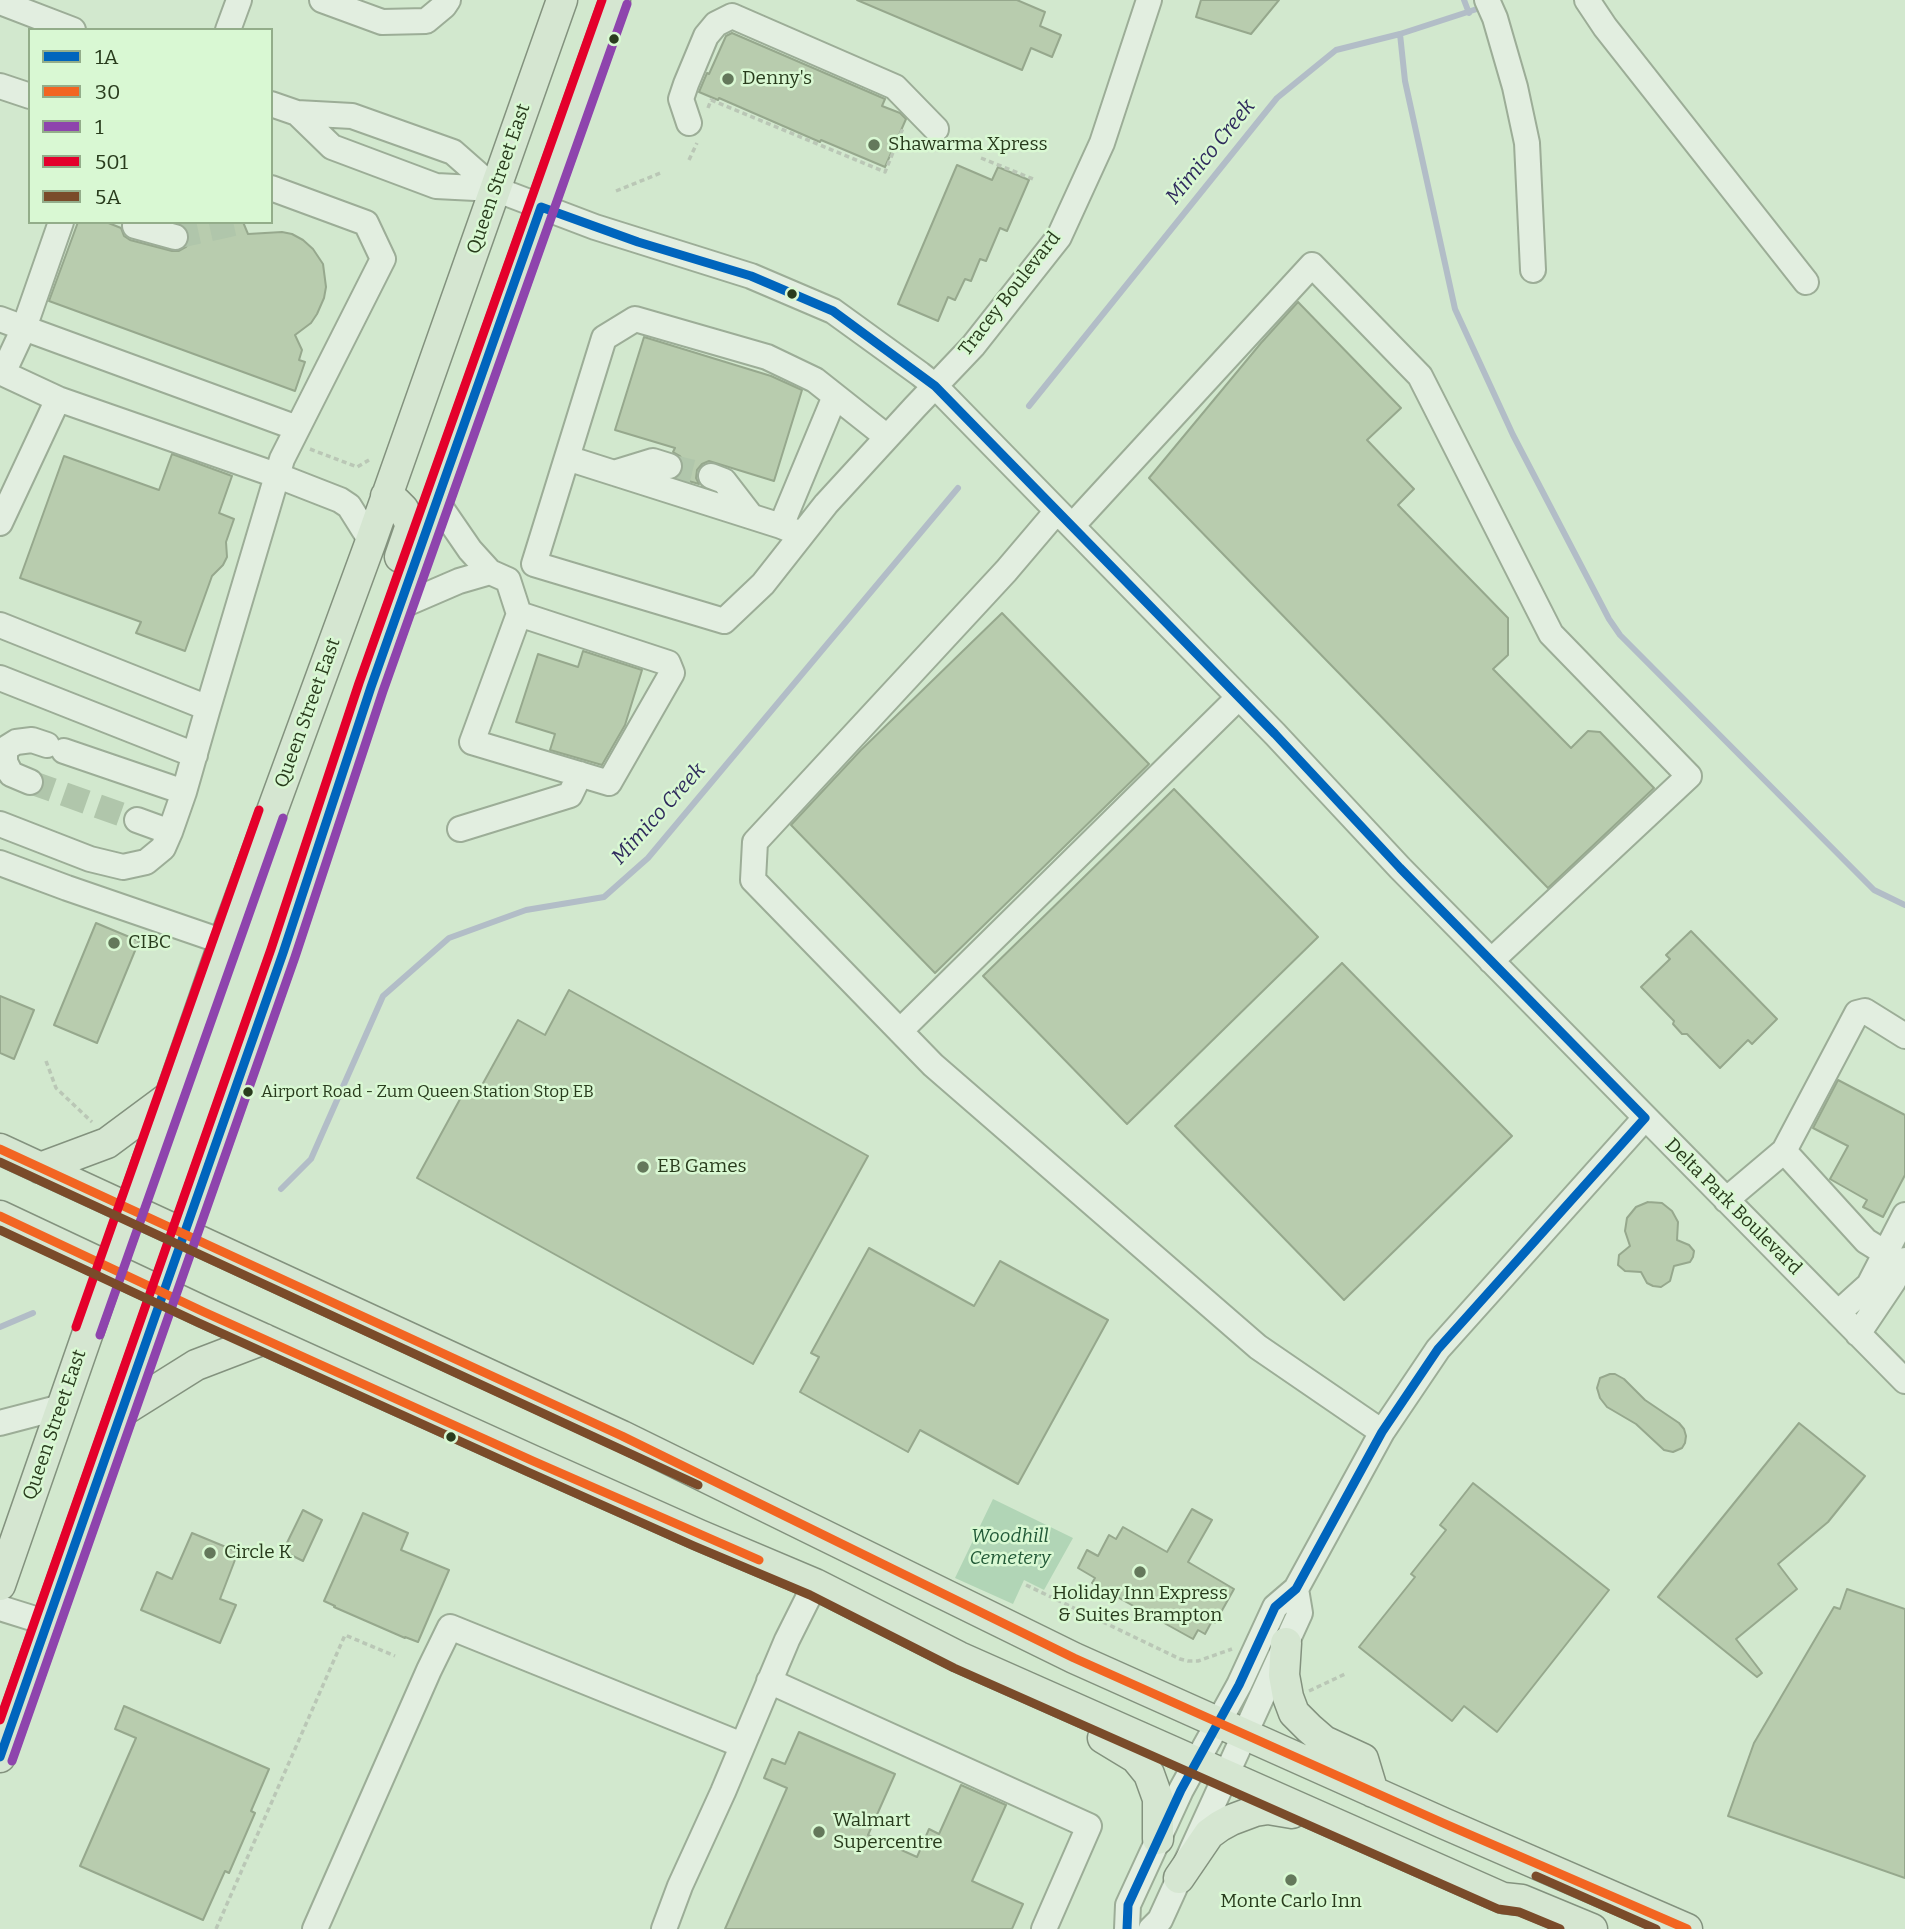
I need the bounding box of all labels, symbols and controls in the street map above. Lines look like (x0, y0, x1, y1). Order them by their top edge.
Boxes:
legend (28, 28, 273, 224)
unlabelled marker (607, 32, 621, 46)
text: 1A (95, 44, 118, 70)
place label: Denny's (742, 68, 812, 90)
marker: Denny's (720, 71, 736, 87)
text: 30 (95, 79, 120, 105)
water label: Mimico Creek (1161, 94, 1261, 210)
street label: Queen Street East (463, 101, 535, 257)
text: 1 (95, 114, 104, 140)
place label: Shawarma Xpress (888, 134, 1048, 156)
marker: Shawarma Xpress (866, 137, 882, 153)
text: 501 (95, 149, 128, 175)
text: 5A (95, 184, 121, 210)
street label: Tracey Boulevard (954, 227, 1066, 361)
unlabelled marker (785, 287, 799, 301)
street label: Queen Street East (270, 635, 346, 791)
water label: Mimico Creek (607, 758, 711, 870)
place label: CIBC (128, 932, 171, 954)
marker: CIBC (106, 935, 122, 951)
place label: Airport Road - Zum Queen Station Stop EB (261, 1082, 594, 1102)
marker: Airport Road - Zum Queen Station Stop EB (241, 1085, 255, 1099)
street label: Delta Park Boulevard (1660, 1134, 1806, 1280)
place label: EB Games (657, 1156, 747, 1178)
marker: EB Games (635, 1159, 651, 1175)
street label: Queen Street East (19, 1347, 91, 1503)
unlabelled marker (444, 1430, 458, 1444)
park label: Woodhill Cemetery (969, 1526, 1051, 1570)
place label: Circle K (224, 1542, 292, 1564)
marker: Circle K (202, 1545, 218, 1561)
marker: Holiday Inn Express & Suites Brampton (1132, 1564, 1148, 1580)
place label: Holiday Inn Express & Suites Brampton (1052, 1583, 1228, 1627)
place label: Walmart Supercentre (833, 1810, 943, 1854)
marker: Walmart Supercentre (811, 1824, 827, 1840)
marker: Monte Carlo Inn (1283, 1872, 1299, 1888)
place label: Monte Carlo Inn (1220, 1891, 1362, 1913)

